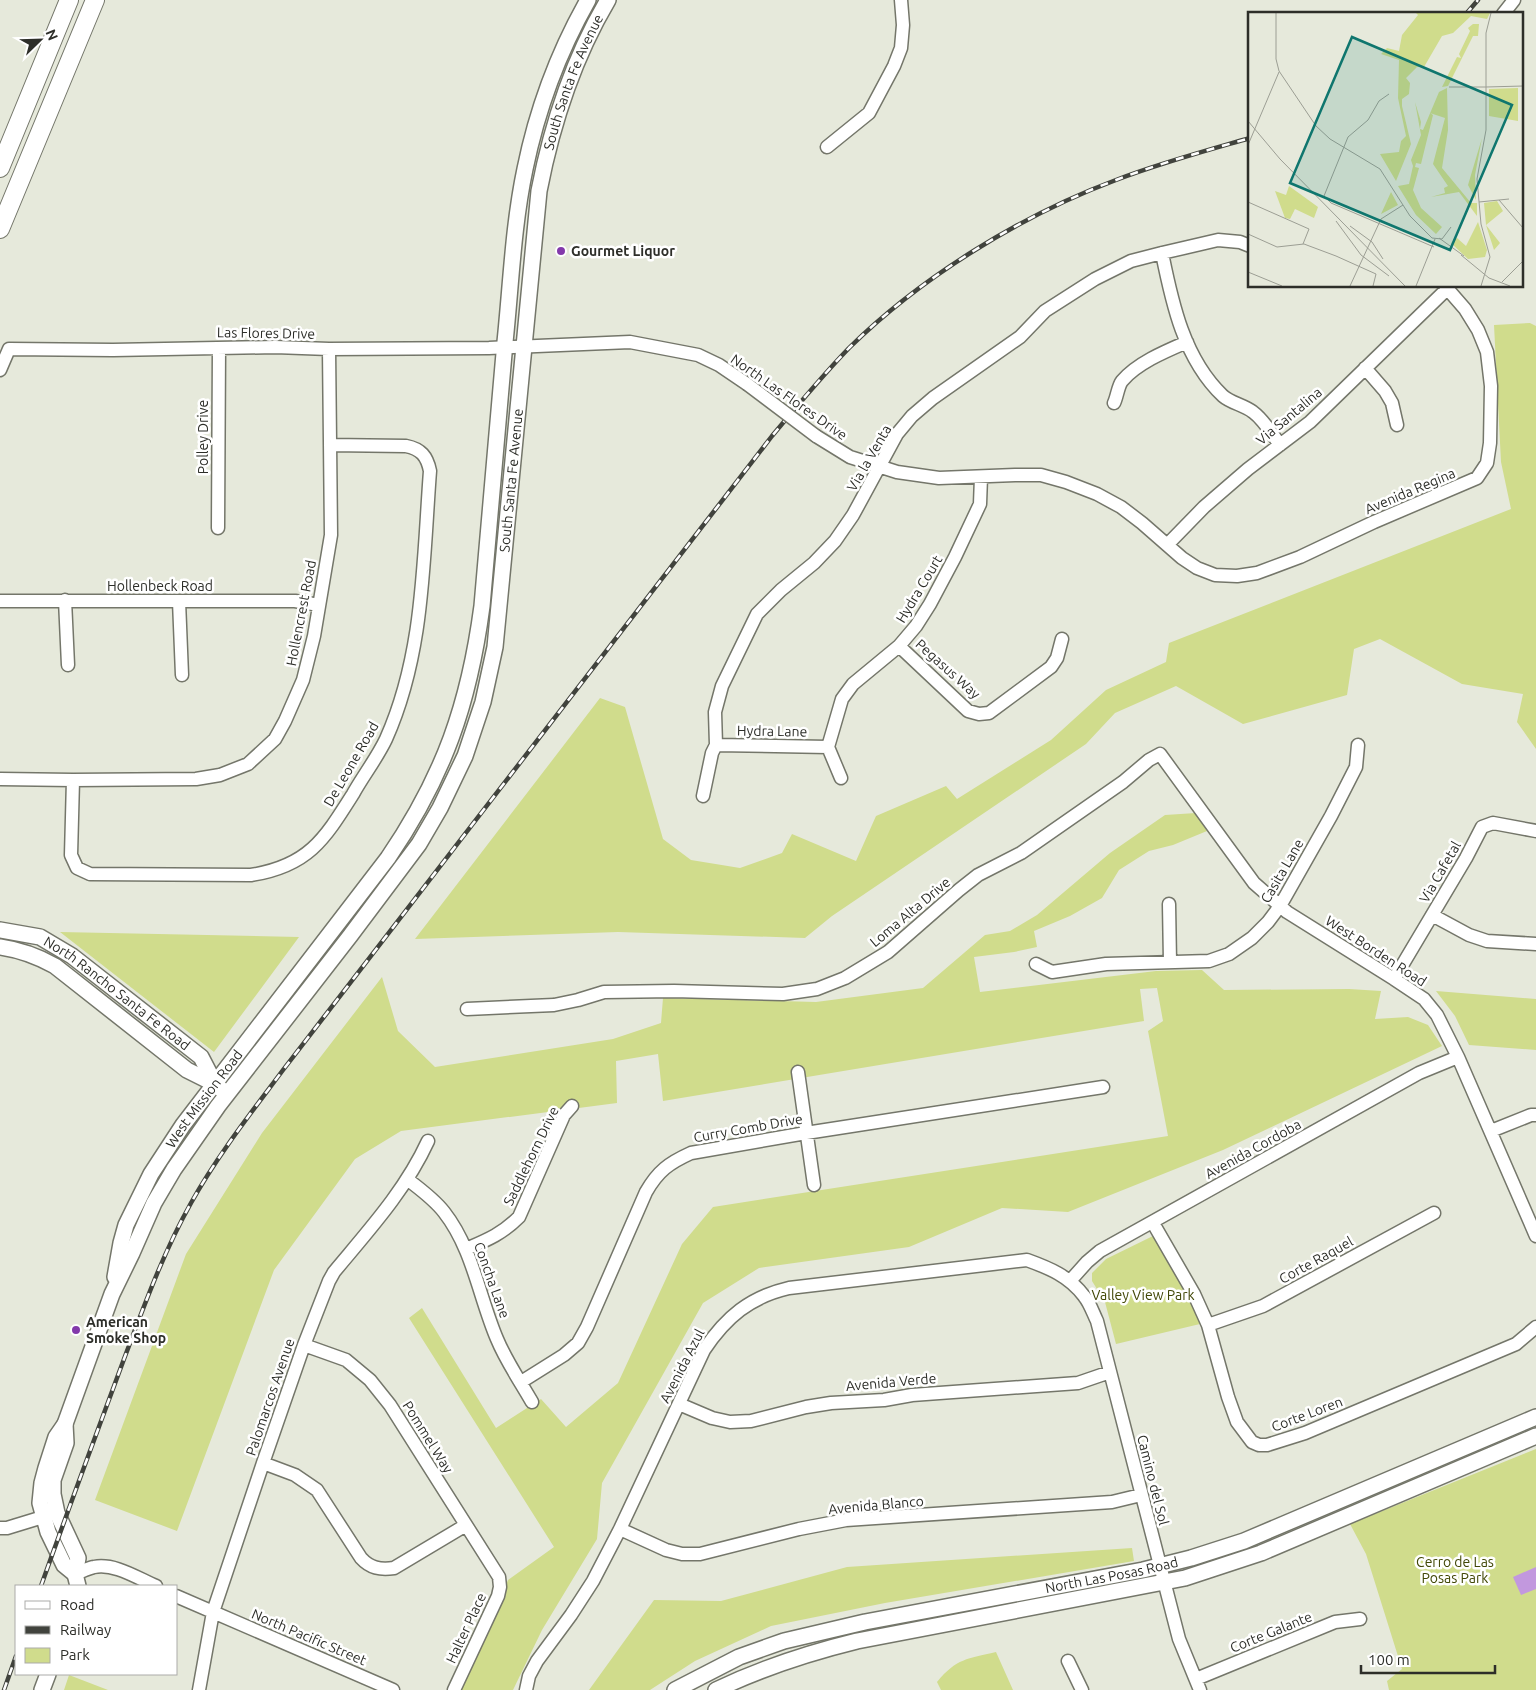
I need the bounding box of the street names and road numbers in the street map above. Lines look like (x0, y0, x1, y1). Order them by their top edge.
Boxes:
street label: South Santa Fe Avenue (540, 12, 606, 152)
street label: Las Flores Drive (217, 324, 315, 342)
street label: North Las Flores Drive (728, 351, 850, 443)
street label: Via Santalina (1253, 384, 1325, 448)
street label: Polley Drive (195, 400, 211, 474)
street label: South Santa Fe Avenue (496, 408, 526, 553)
street label: Via la Venta (844, 422, 894, 494)
street label: Avenida Regina (1362, 465, 1458, 517)
street label: Hydra Court (893, 552, 946, 626)
street label: Hollencrest Road (283, 559, 319, 667)
street label: Hollenbeck Road (107, 578, 213, 594)
street label: Pegasus Way (913, 636, 984, 702)
street label: De Leone Road (320, 719, 382, 809)
street label: Hydra Lane (737, 722, 807, 740)
street label: Casita Lane (1257, 836, 1307, 906)
street label: Via Cafetal (1416, 838, 1464, 906)
street label: Loma Alta Drive (867, 874, 953, 950)
street label: West Borden Road (1323, 912, 1429, 990)
street label: North Rancho Santa Fe Road (41, 933, 193, 1053)
street label: West Mission Road (162, 1047, 246, 1151)
street label: Saddlehorn Drive (500, 1104, 562, 1208)
street label: Curry Comb Drive (692, 1111, 804, 1145)
street label: Avenida Cordoba (1202, 1116, 1304, 1182)
street label: Corte Raquel (1276, 1233, 1356, 1287)
street label: Concha Lane (471, 1240, 513, 1320)
street label: Avenida Azul (657, 1326, 708, 1406)
street label: Palomarcos Avenue (242, 1336, 298, 1458)
street label: Avenida Verde (845, 1370, 937, 1394)
street label: Corte Loren (1269, 1393, 1345, 1435)
street label: Pommel Way (400, 1398, 457, 1476)
street label: Camino del Sol (1134, 1433, 1172, 1527)
street label: Avenida Blanco (828, 1493, 924, 1517)
street label: North Las Posas Road (1044, 1554, 1180, 1596)
street label: Halter Place (443, 1590, 489, 1666)
street label: North Pacific Street (249, 1606, 369, 1669)
street label: Corte Galante (1228, 1608, 1314, 1656)

